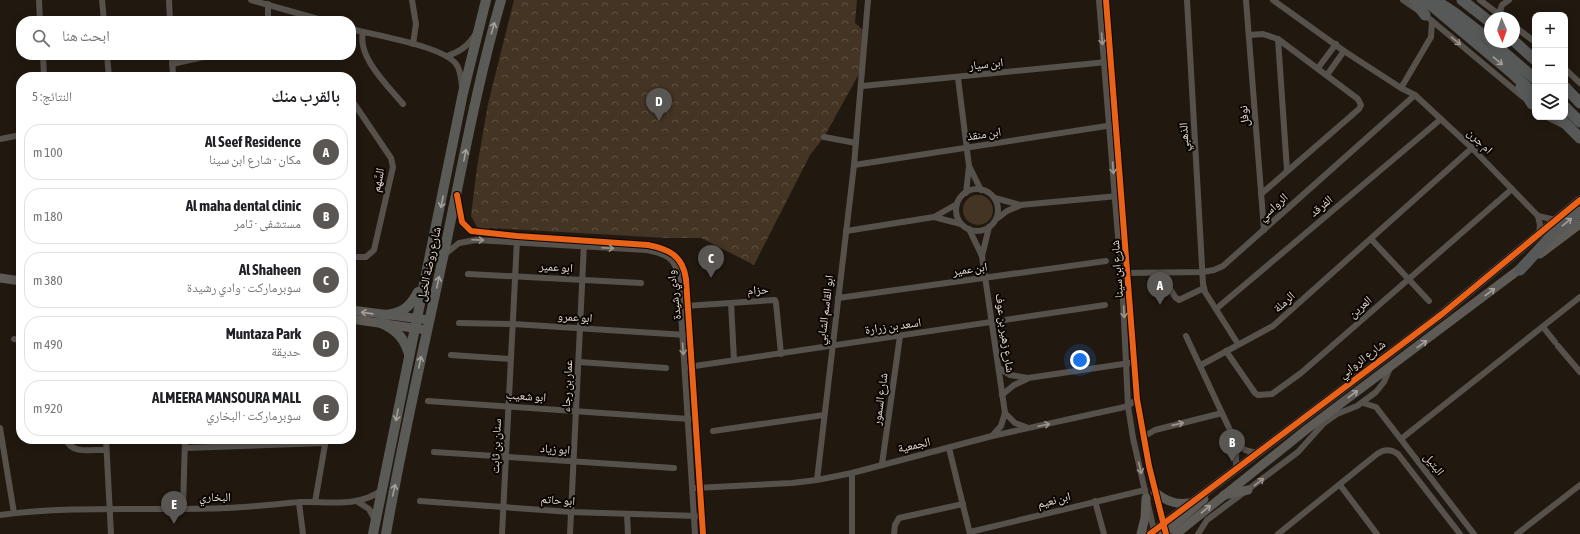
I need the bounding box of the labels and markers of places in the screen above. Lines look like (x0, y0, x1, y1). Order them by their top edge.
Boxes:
pin: D (646, 88, 672, 121)
pin: C (698, 245, 724, 278)
pin: A (1147, 272, 1173, 305)
pin: B (1219, 429, 1245, 462)
pin: E (161, 491, 187, 524)

